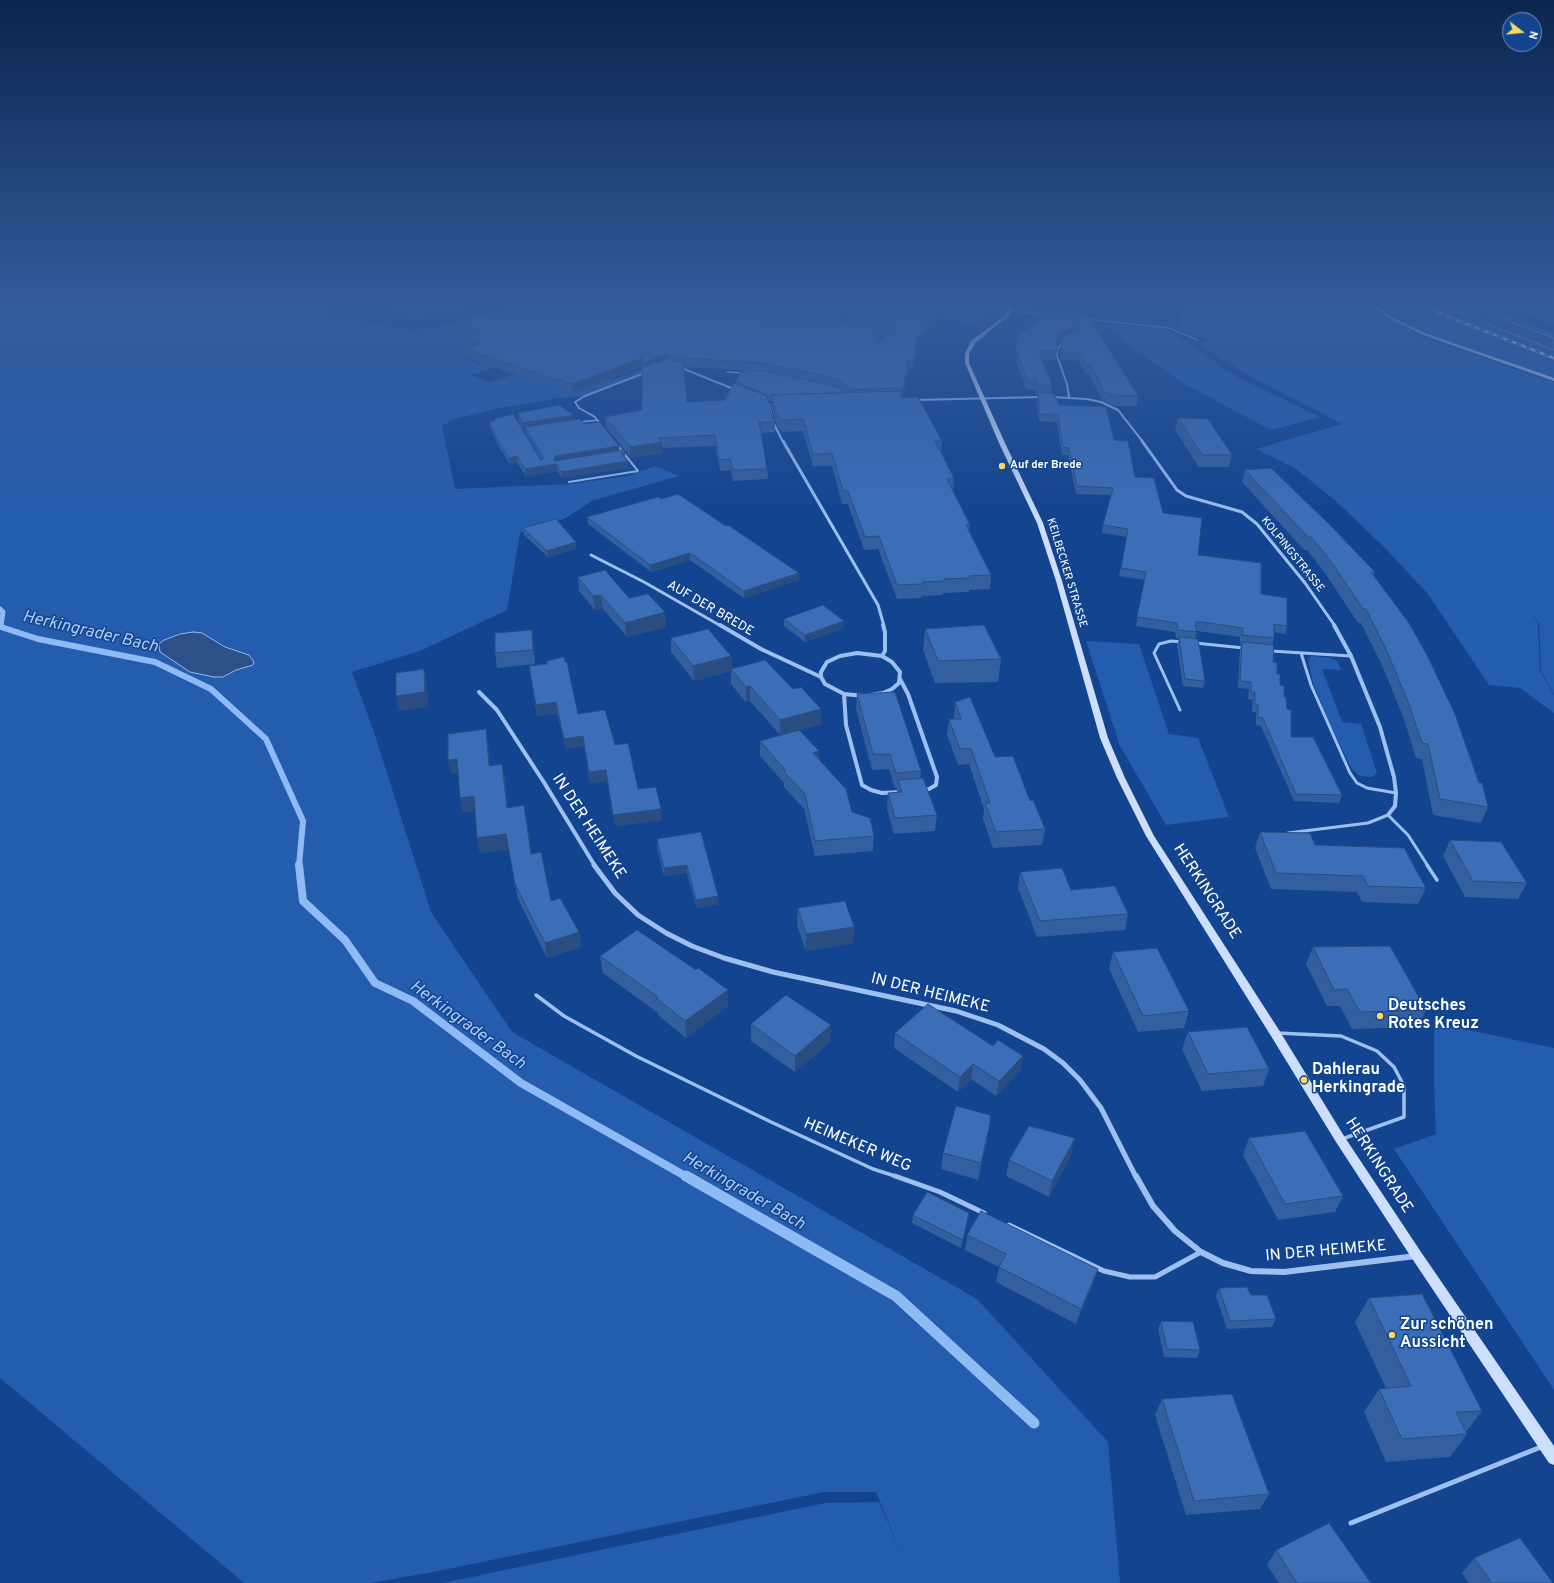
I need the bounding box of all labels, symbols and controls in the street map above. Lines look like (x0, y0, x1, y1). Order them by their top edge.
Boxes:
north arrow (1502, 12, 1542, 52)
text: N (1525, 29, 1540, 41)
place label: Auf der Brede (1010, 459, 1082, 473)
marker: Auf der Brede (997, 461, 1007, 471)
street label: KOLPINGSTRASSE (1258, 515, 1326, 595)
street label: KEILBECKER STRASSE (1043, 517, 1089, 629)
street label: AUF DER BREDE (664, 578, 756, 640)
water label: Herkingrader Bach (20, 607, 160, 659)
street label: IN DER HEIMEKE (547, 771, 629, 883)
street label: HERKINGRADE (1168, 841, 1244, 943)
street label: IN DER HEIMEKE (869, 970, 991, 1018)
water label: Herkingrader Bach (405, 977, 529, 1075)
place label: Deutsches Rotes Kreuz (1388, 997, 1479, 1035)
marker: Deutsches Rotes Kreuz (1375, 1011, 1385, 1021)
place label: Dahlerau Herkingrade (1312, 1061, 1405, 1099)
marker: Dahlerau Herkingrade (1299, 1075, 1309, 1085)
street label: HEIMEKER WEG (800, 1115, 914, 1177)
street label: HERKINGRADE (1340, 1115, 1416, 1217)
water label: Herkingrader Bach (678, 1149, 808, 1235)
street label: IN DER HEIMEKE (1265, 1237, 1387, 1267)
place label: Zur schönen Aussicht (1400, 1316, 1493, 1354)
marker: Zur schönen Aussicht (1387, 1330, 1397, 1340)

